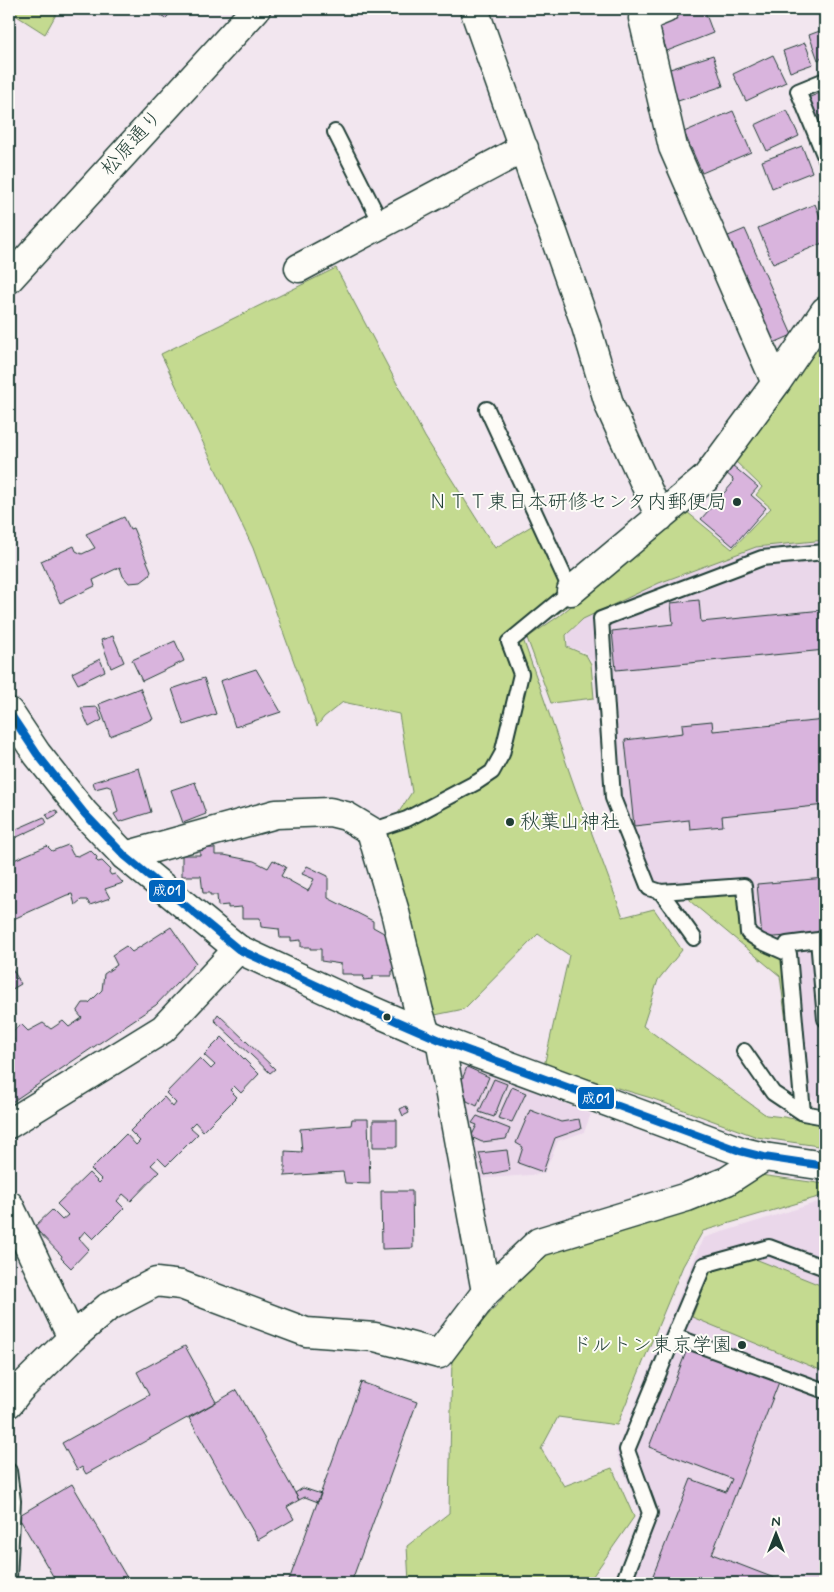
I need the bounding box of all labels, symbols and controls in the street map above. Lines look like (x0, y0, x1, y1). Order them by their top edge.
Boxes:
street label: 松原通り (95, 104, 169, 182)
place label: ＮＴＴ東日本研修センタ内郵便局 (428, 489, 727, 516)
marker: ＮＴＴ東日本研修センタ内郵便局 (731, 496, 743, 508)
place label: 秋葉山神社 (520, 809, 620, 836)
marker: 秋葉山神社 (504, 816, 516, 828)
line badge: 成01 (148, 879, 186, 903)
text: 成01 (153, 882, 181, 900)
unlabelled marker (382, 1012, 392, 1022)
line badge: 成01 (577, 1086, 615, 1110)
text: 成01 (582, 1090, 610, 1108)
place label: ドルトン東京学園 (572, 1332, 732, 1359)
marker: ドルトン東京学園 (736, 1339, 748, 1351)
north arrow (752, 1510, 802, 1560)
text: N (771, 1513, 781, 1531)

